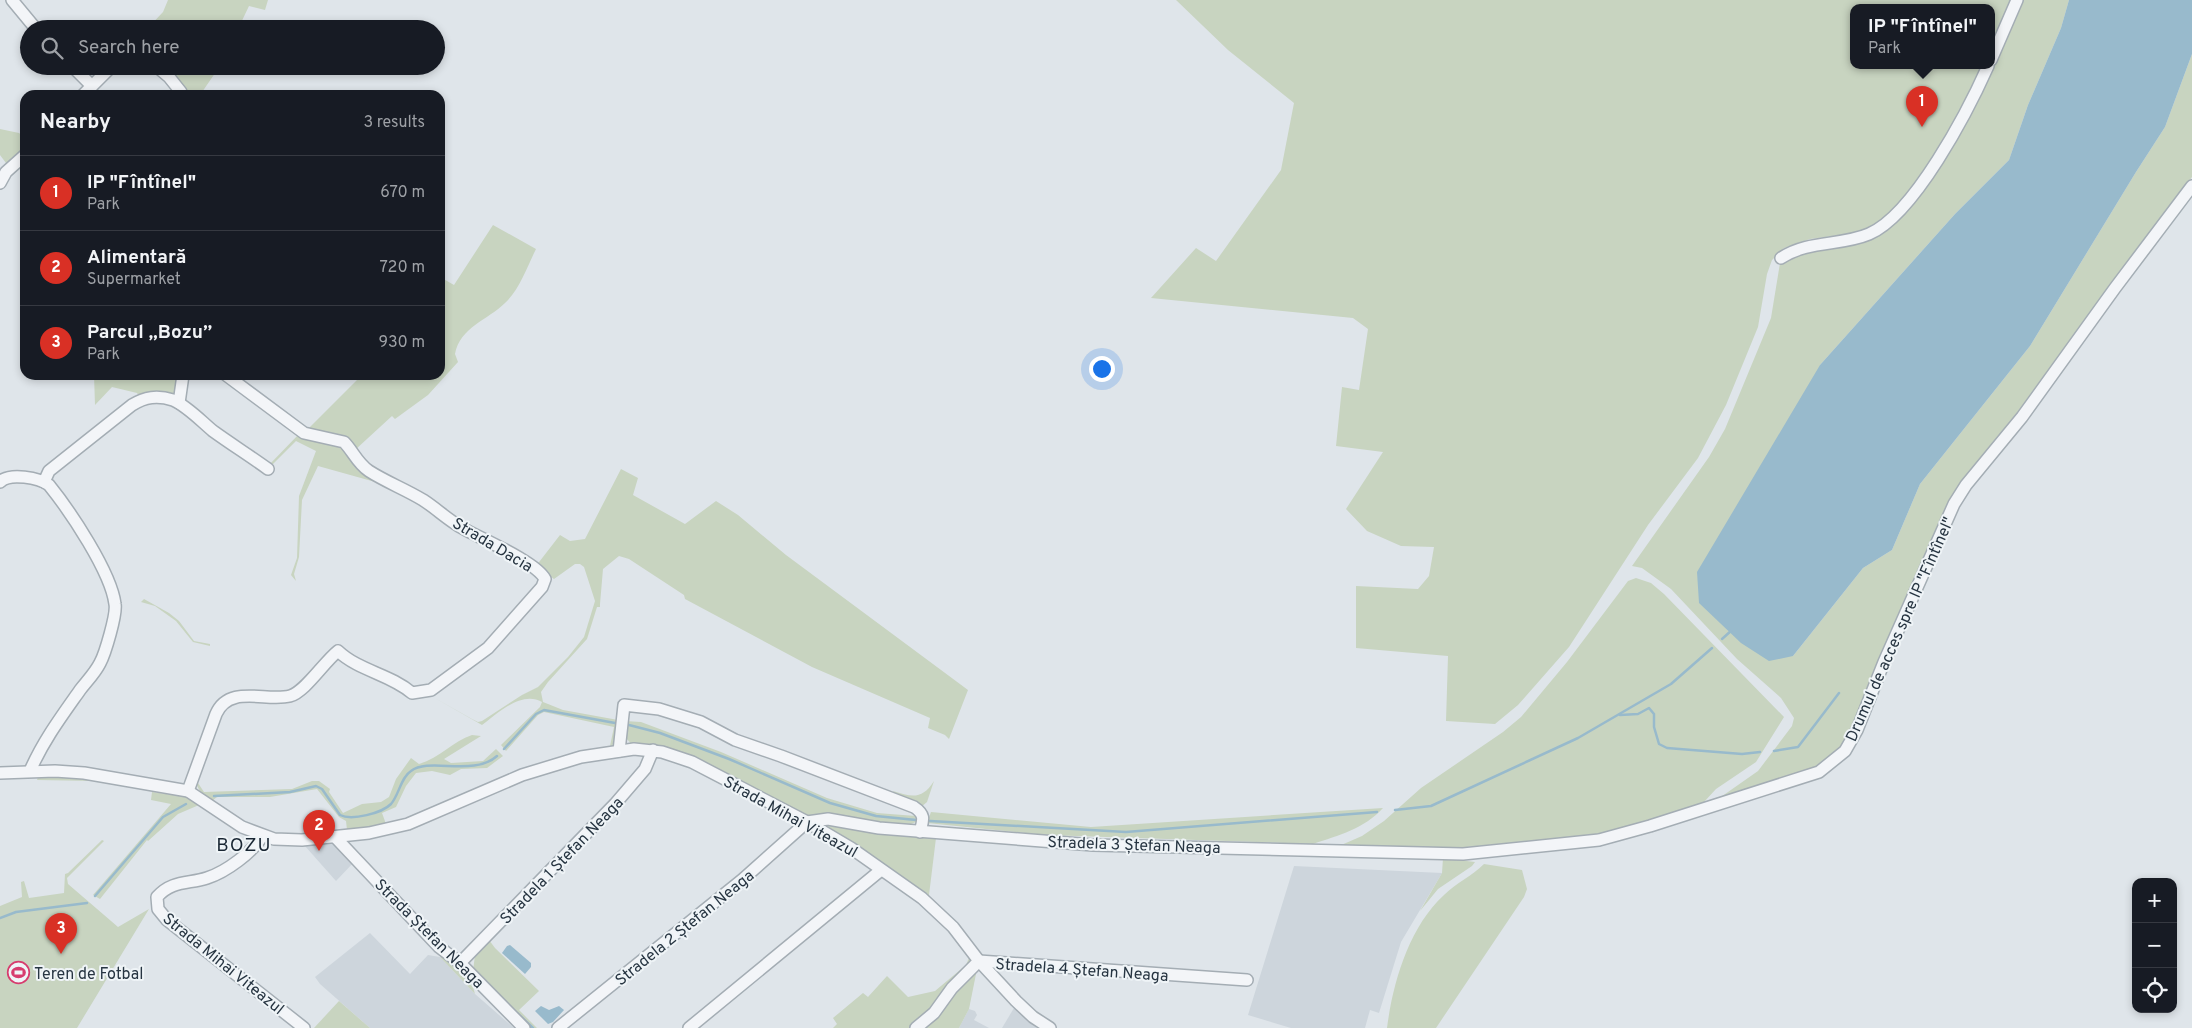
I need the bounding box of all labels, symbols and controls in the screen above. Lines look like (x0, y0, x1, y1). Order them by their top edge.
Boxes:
popup (1850, 4, 1995, 69)
text: IP "Fîntînel" (1868, 15, 1977, 39)
search box (20, 20, 445, 75)
icon: search (38, 34, 66, 62)
text: Search here (78, 36, 180, 60)
text: Park (1868, 39, 1901, 59)
pin: 1 (1906, 86, 1938, 127)
text: Nearby (40, 109, 111, 136)
text: 3 results (363, 113, 425, 133)
text: IP "Fîntînel" (87, 171, 196, 195)
text: 1 (53, 183, 59, 203)
text: 670 m (380, 183, 425, 203)
text: Park (87, 195, 120, 215)
text: Alimentară (87, 246, 186, 270)
text: 2 (51, 258, 61, 278)
text: 720 m (380, 258, 425, 278)
text: Supermarket (87, 270, 181, 290)
text: Parcul „Bozu” (87, 321, 212, 345)
text: 3 (51, 333, 61, 353)
text: 930 m (378, 333, 425, 353)
text: Park (87, 345, 120, 365)
your location (1089, 356, 1115, 382)
street label: Strada Dacia (448, 514, 536, 578)
street label: Drumul de acces spre IP "Fîntînel" (1842, 514, 1960, 745)
street label: Strada Mihai Viteazul (719, 772, 861, 863)
street label: Stradela 1 Ștefan Neaga (496, 793, 628, 929)
pin: 2 (303, 810, 335, 851)
street label: Stradela 3 Ștefan Neaga (1047, 833, 1221, 859)
district label: BOZU (216, 834, 272, 858)
street label: Stradela 2 Ștefan Neaga (612, 866, 759, 991)
street label: Strada Ștefan Neaga (370, 875, 488, 993)
map controls (2132, 878, 2177, 1013)
button: + (2132, 878, 2177, 923)
street label: Strada Mihai Viteazul (158, 909, 288, 1020)
pin: 3 (45, 913, 77, 954)
button: − (2132, 923, 2177, 968)
street label: Stradela 4 Ștefan Neaga (995, 955, 1169, 987)
sports icon: Teren de Fotbal (6, 961, 30, 985)
place label: Teren de Fotbal (34, 965, 143, 985)
button: locate (2132, 968, 2177, 1013)

